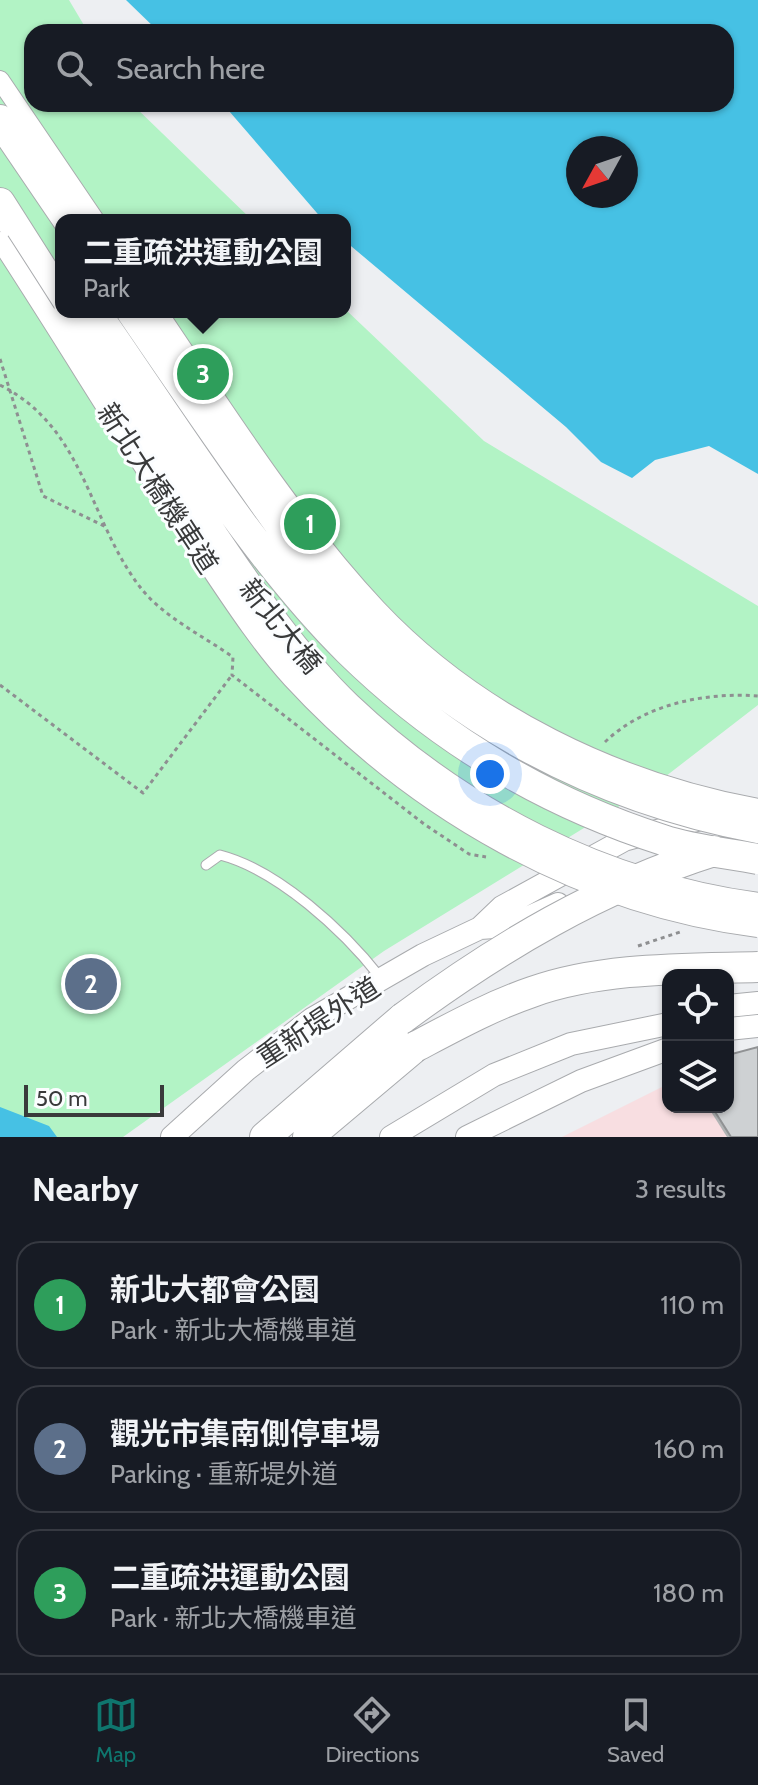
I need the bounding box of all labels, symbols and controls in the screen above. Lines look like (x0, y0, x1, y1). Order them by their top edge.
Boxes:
search box (24, 24, 734, 112)
icon: search (52, 46, 96, 90)
text: Search here (116, 50, 265, 87)
north arrow (566, 136, 638, 208)
popup (55, 214, 351, 318)
text: 二重疏洪運動公園 (83, 234, 323, 271)
text: Park (83, 272, 130, 304)
pin: 3 (177, 344, 229, 404)
street label: 新北大橋機車道 (90, 397, 226, 579)
pin: 1 (284, 494, 336, 554)
street label: 新北大橋 (233, 572, 329, 680)
your location (470, 754, 510, 794)
pin: 2 (65, 954, 117, 1014)
map controls (662, 969, 734, 1113)
button: locate (662, 969, 734, 1041)
street label: 重新堤外道 (250, 970, 386, 1074)
button: layers (662, 1041, 734, 1113)
scale bar (24, 1081, 164, 1117)
text: 50 m (36, 1085, 88, 1112)
text: Nearby (32, 1168, 139, 1210)
text: 3 results (635, 1173, 726, 1205)
text: 新北大都會公園 (110, 1271, 320, 1308)
text: 1 (55, 1289, 65, 1321)
text: 110 m (660, 1289, 724, 1321)
text: Park · 新北大橋機車道 (110, 1314, 357, 1346)
text: 觀光市集南側停車場 (110, 1415, 380, 1452)
text: 2 (53, 1433, 67, 1465)
text: 160 m (654, 1433, 724, 1465)
text: Parking · 重新堤外道 (110, 1458, 338, 1490)
text: 二重疏洪運動公園 (110, 1559, 350, 1596)
text: 3 (53, 1577, 67, 1609)
text: 180 m (653, 1577, 724, 1609)
text: Park · 新北大橋機車道 (110, 1602, 357, 1634)
tab: Map (94, 1693, 138, 1768)
tab: Directions (325, 1693, 419, 1768)
tab: Saved (607, 1693, 664, 1768)

